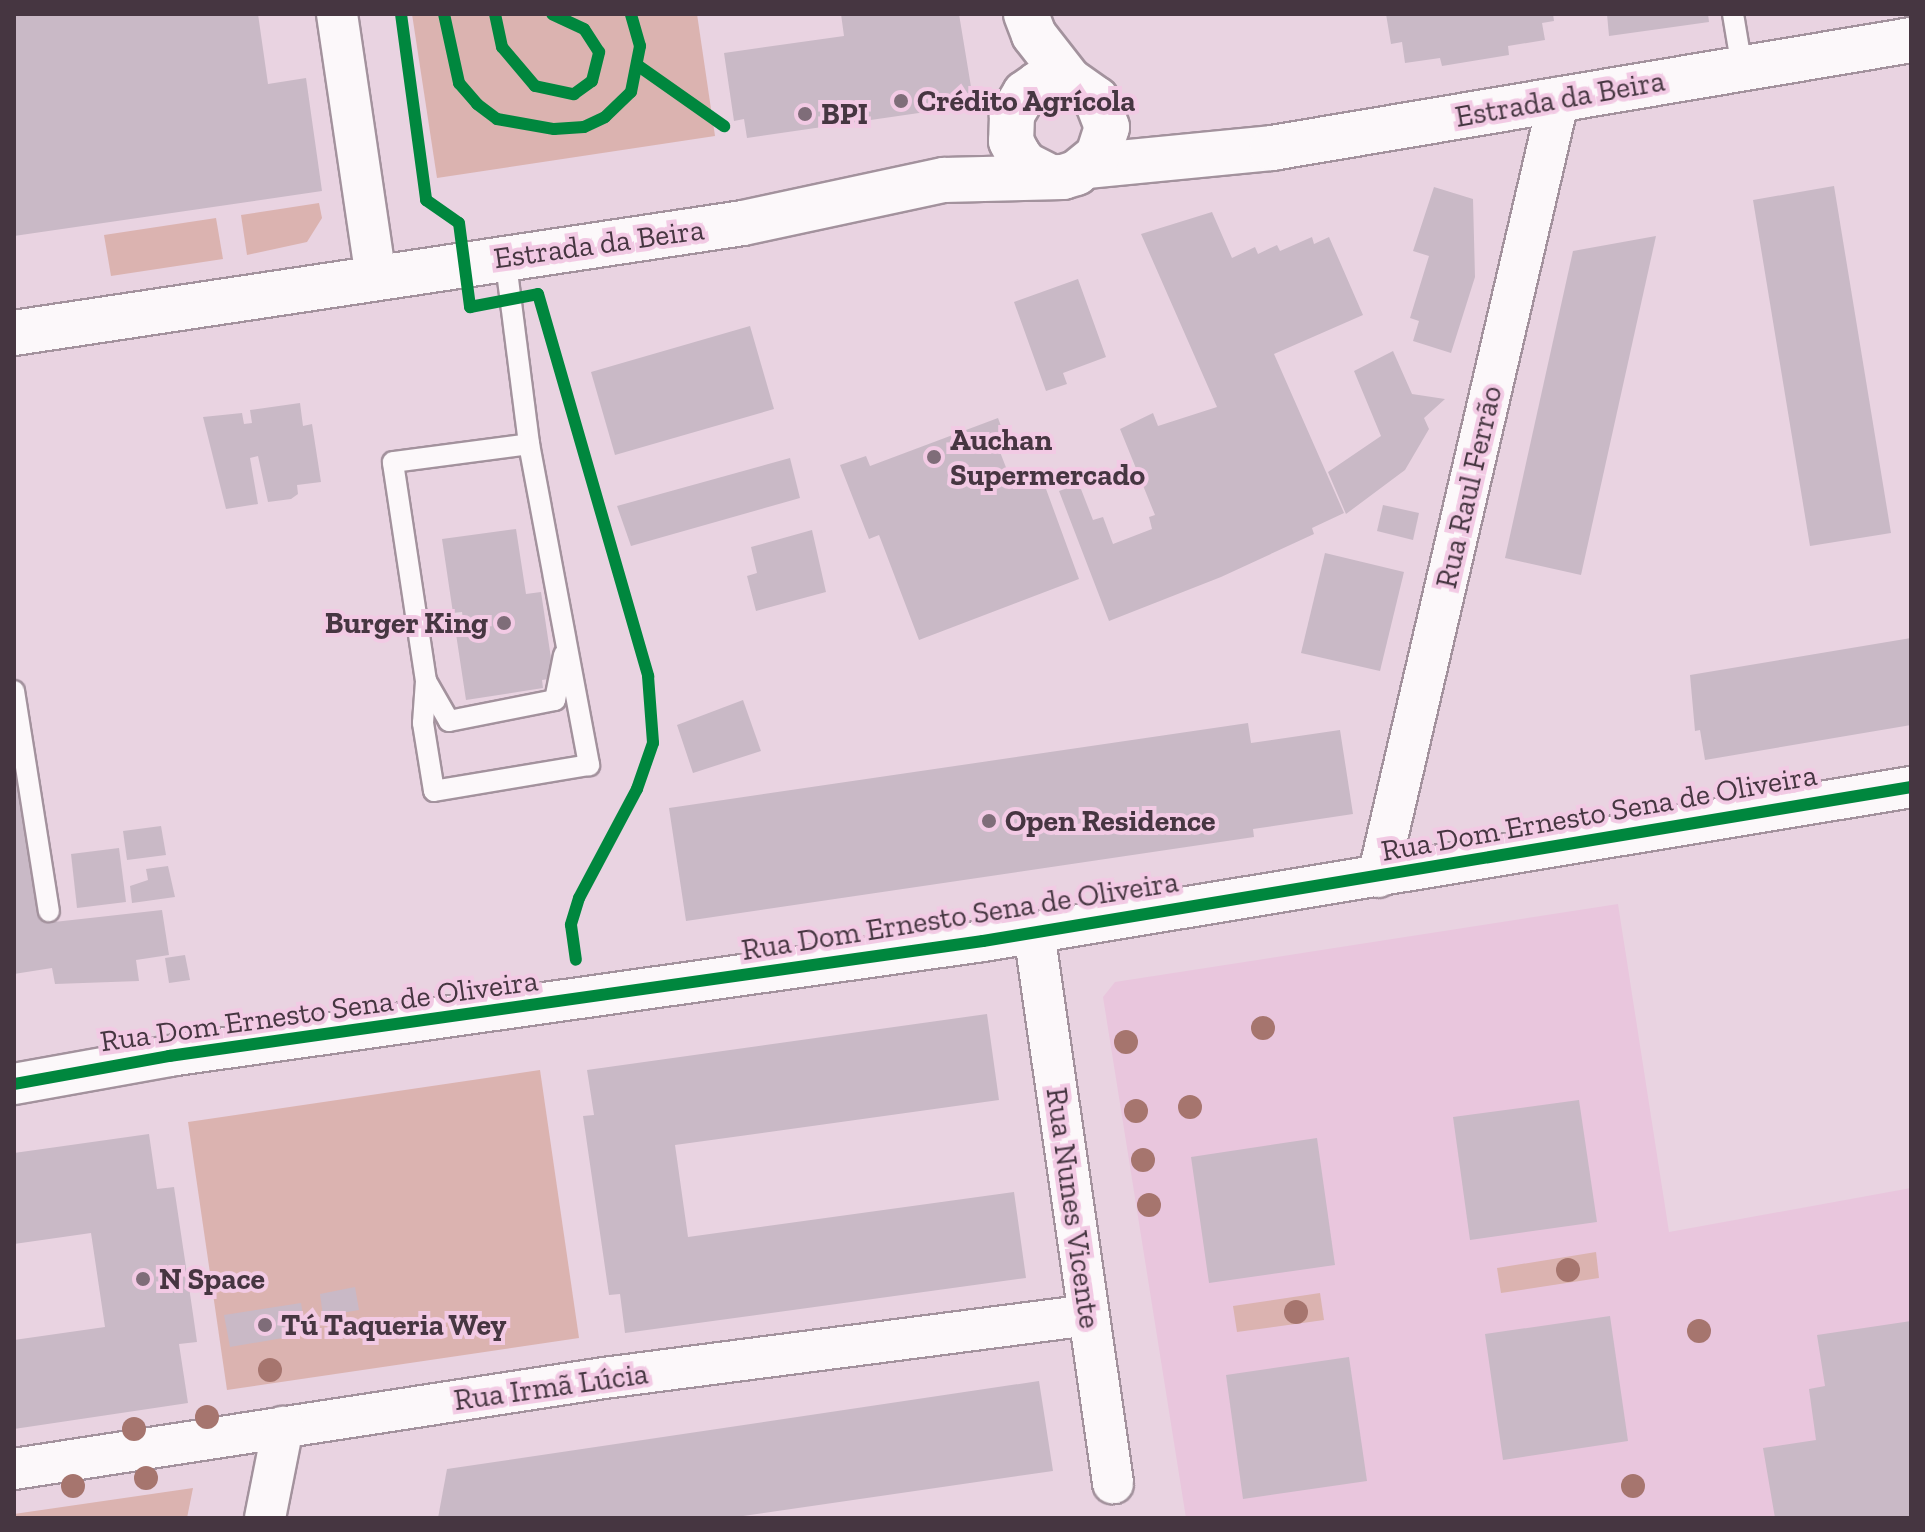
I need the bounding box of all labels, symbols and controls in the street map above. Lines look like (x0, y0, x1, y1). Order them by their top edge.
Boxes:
street label: Estrada da Beira (1452, 63, 1668, 135)
place label: Crédito Agrícola (917, 83, 1136, 119)
marker: Crédito Agrícola (892, 92, 910, 110)
place label: BPI (821, 96, 868, 132)
marker: BPI (796, 105, 814, 123)
street label: Estrada da Beira (491, 211, 707, 277)
street label: Rua Raul Ferrão (1428, 382, 1510, 592)
place label: Auchan Supermercado (950, 422, 1145, 492)
marker: Auchan Supermercado (925, 448, 943, 466)
place label: Burger King (324, 605, 488, 641)
marker: Burger King (495, 614, 513, 632)
street label: Rua Dom Ernesto Sena de Oliveira (1378, 757, 1820, 869)
place label: Open Residence (1005, 803, 1216, 839)
marker: Open Residence (980, 812, 998, 830)
street label: Rua Dom Ernesto Sena de Oliveira (739, 864, 1181, 968)
street label: Rua Dom Ernesto Sena de Oliveira (98, 962, 540, 1060)
street label: Rua Nunes Vicente (1038, 1085, 1108, 1331)
place label: N Space (159, 1261, 265, 1297)
marker: N Space (134, 1270, 152, 1288)
place label: Tú Taqueria Wey (281, 1307, 507, 1343)
marker: Tú Taqueria Wey (256, 1316, 274, 1334)
street label: Rua Irmã Lúcia (452, 1356, 650, 1418)

